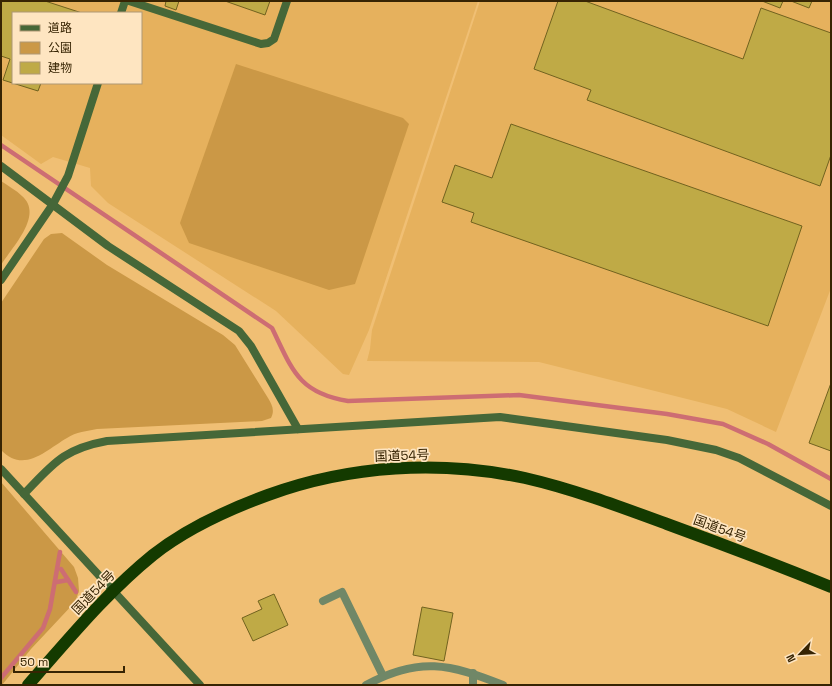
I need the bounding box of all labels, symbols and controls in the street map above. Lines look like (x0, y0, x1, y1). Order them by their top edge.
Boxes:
legend (12, 12, 142, 84)
text: 道路 (48, 20, 72, 36)
text: 公園 (48, 40, 72, 56)
text: 建物 (48, 60, 72, 76)
street label: 国道54号 (374, 446, 430, 465)
street label: 国道54号 (691, 511, 749, 546)
street label: 国道54号 (68, 567, 119, 618)
north arrow (780, 634, 820, 674)
scale bar (14, 648, 124, 674)
text: N (783, 652, 799, 665)
text: 50 m (20, 654, 48, 670)

